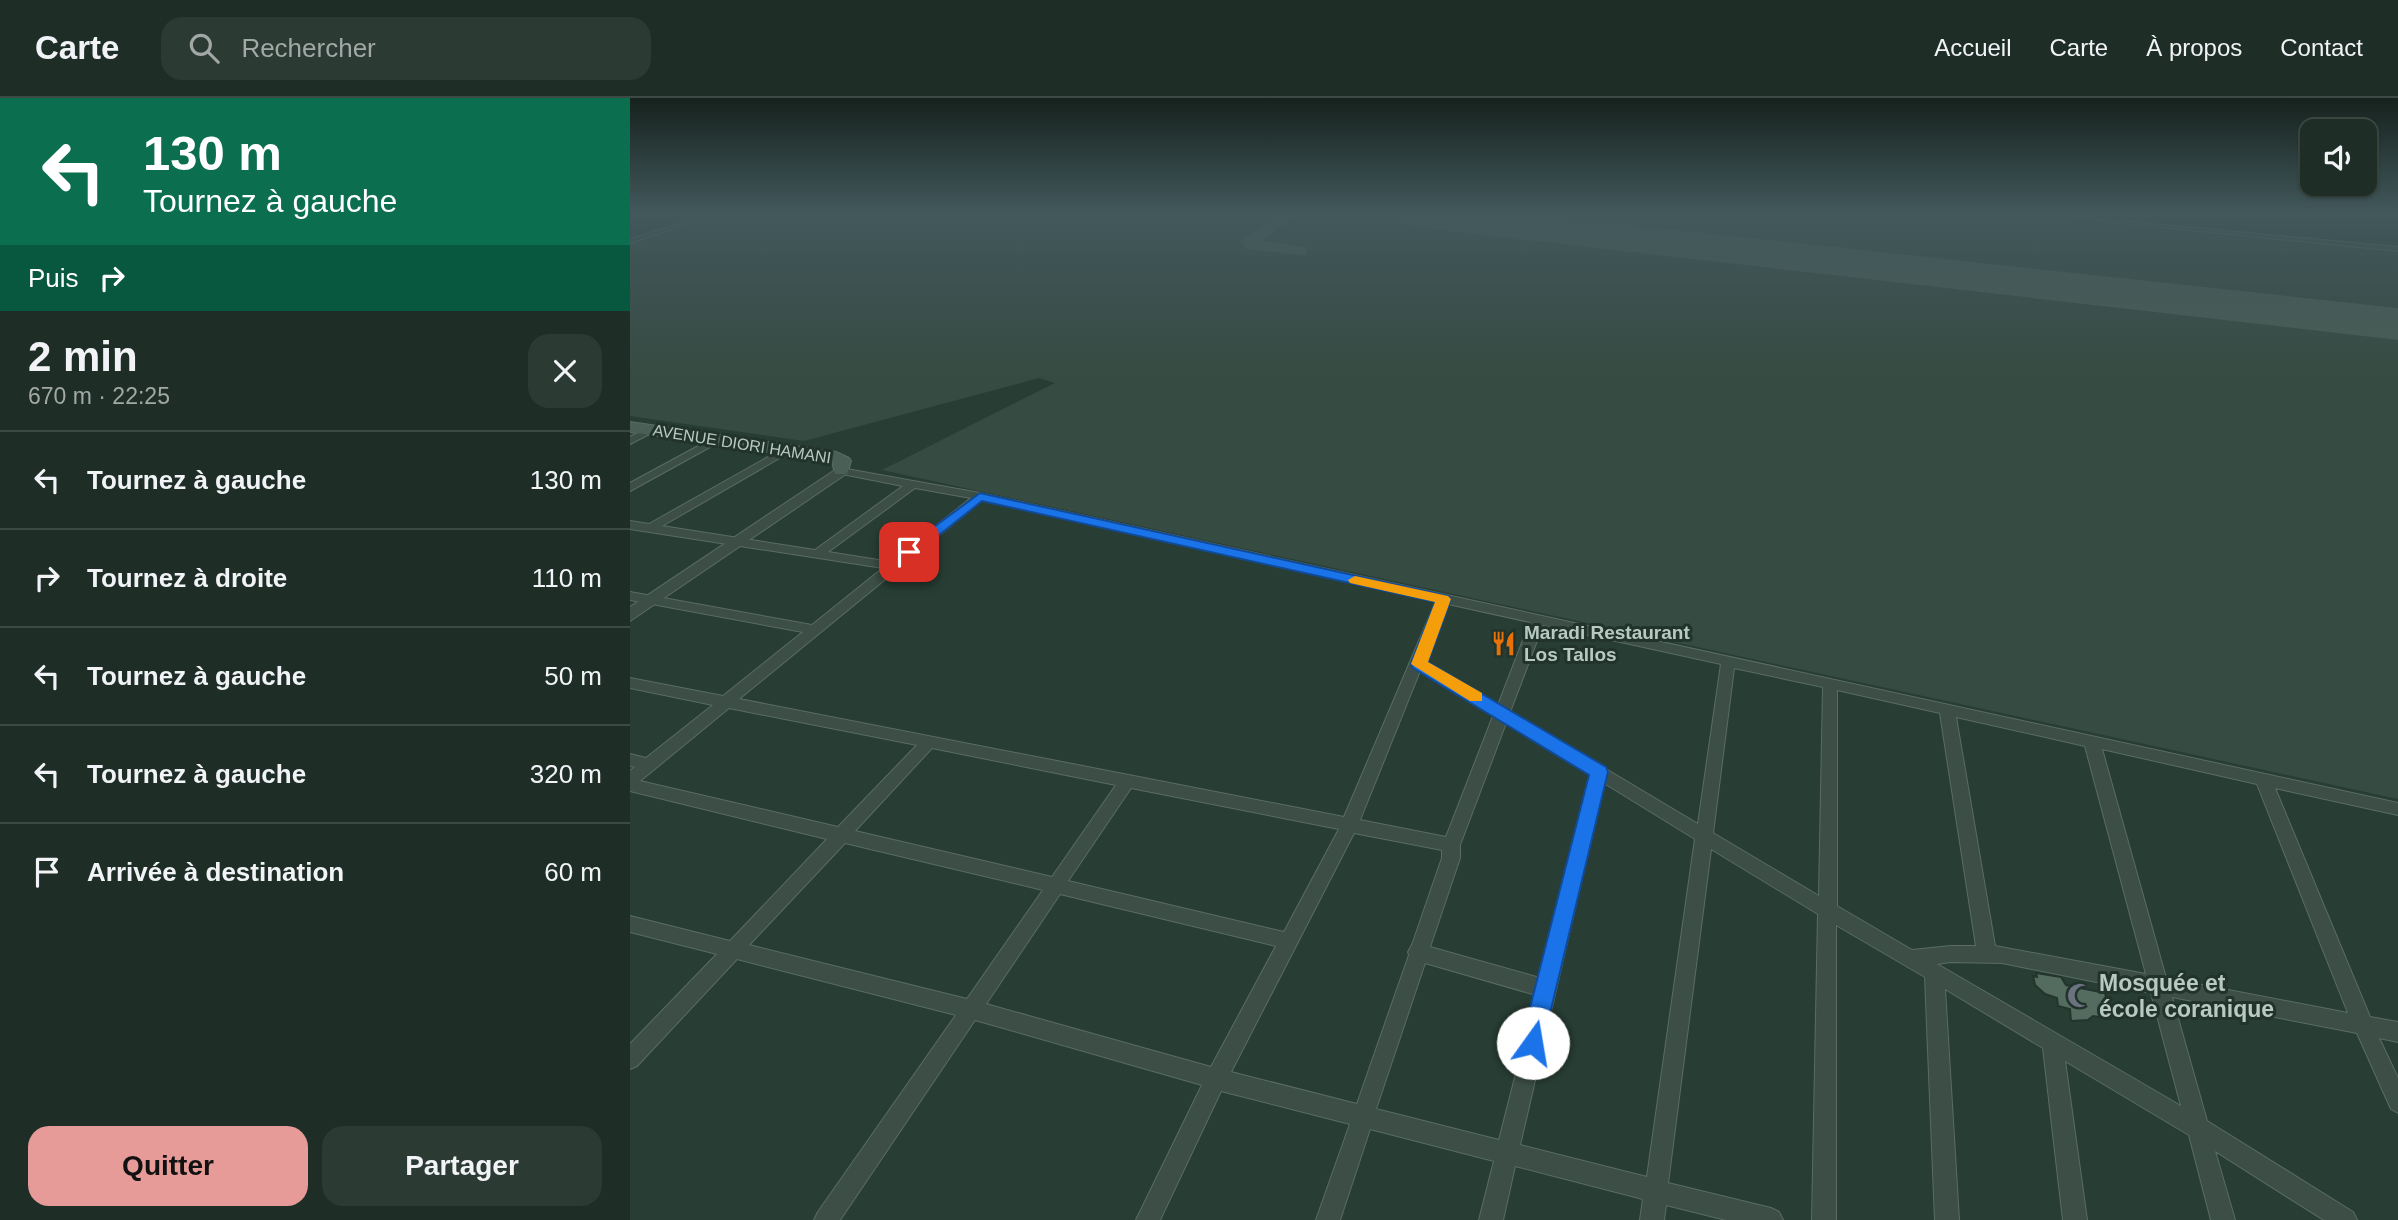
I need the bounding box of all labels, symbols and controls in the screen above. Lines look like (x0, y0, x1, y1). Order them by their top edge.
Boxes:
search box (161, 17, 651, 80)
text: Carte (35, 29, 119, 66)
icon: search (185, 29, 223, 67)
text: Rechercher (241, 33, 376, 63)
text: Accueil (1934, 34, 2012, 61)
text: Carte (2050, 34, 2108, 61)
text: À propos (2146, 34, 2242, 61)
text: Contact (2280, 34, 2363, 61)
map controls (2300, 119, 2377, 196)
button: sound (2300, 119, 2377, 196)
icon: left (28, 126, 119, 217)
text: 130 m (143, 126, 282, 180)
text: Tournez à gauche (143, 183, 397, 219)
icon: right (93, 259, 131, 297)
text: Puis (28, 263, 79, 293)
text: 2 min (28, 333, 138, 380)
button: close (528, 334, 602, 408)
text: 670 m · 22:25 (28, 383, 170, 409)
street label: AVENUE DIORI HAMANI (652, 422, 832, 466)
icon: left (28, 461, 66, 499)
text: Tournez à gauche (87, 465, 306, 495)
text: 130 m (530, 465, 602, 495)
pin (879, 522, 939, 582)
icon: arrive (890, 533, 928, 571)
icon: right (28, 559, 66, 597)
text: Tournez à droite (87, 563, 287, 593)
text: 110 m (532, 563, 602, 593)
place label: Maradi Restaurant Los Tallos (1524, 622, 1690, 665)
restaurant icon: Maradi Restaurant Los Tallos (1490, 629, 1518, 657)
icon: left (28, 657, 66, 695)
text: Tournez à gauche (87, 661, 306, 691)
text: 50 m (544, 661, 602, 691)
icon: left (28, 755, 66, 793)
text: Tournez à gauche (87, 759, 306, 789)
text: 320 m (530, 759, 602, 789)
icon: arrive (28, 853, 66, 891)
text: Arrivée à destination (87, 857, 344, 887)
text: 60 m (544, 857, 602, 887)
place label: Mosquée et école coranique (2099, 970, 2274, 1022)
mosque icon: Mosquée et école coranique (2065, 982, 2093, 1010)
position arrow (1496, 1006, 1570, 1080)
button: Quitter (28, 1126, 308, 1206)
button: Partager (322, 1126, 602, 1206)

